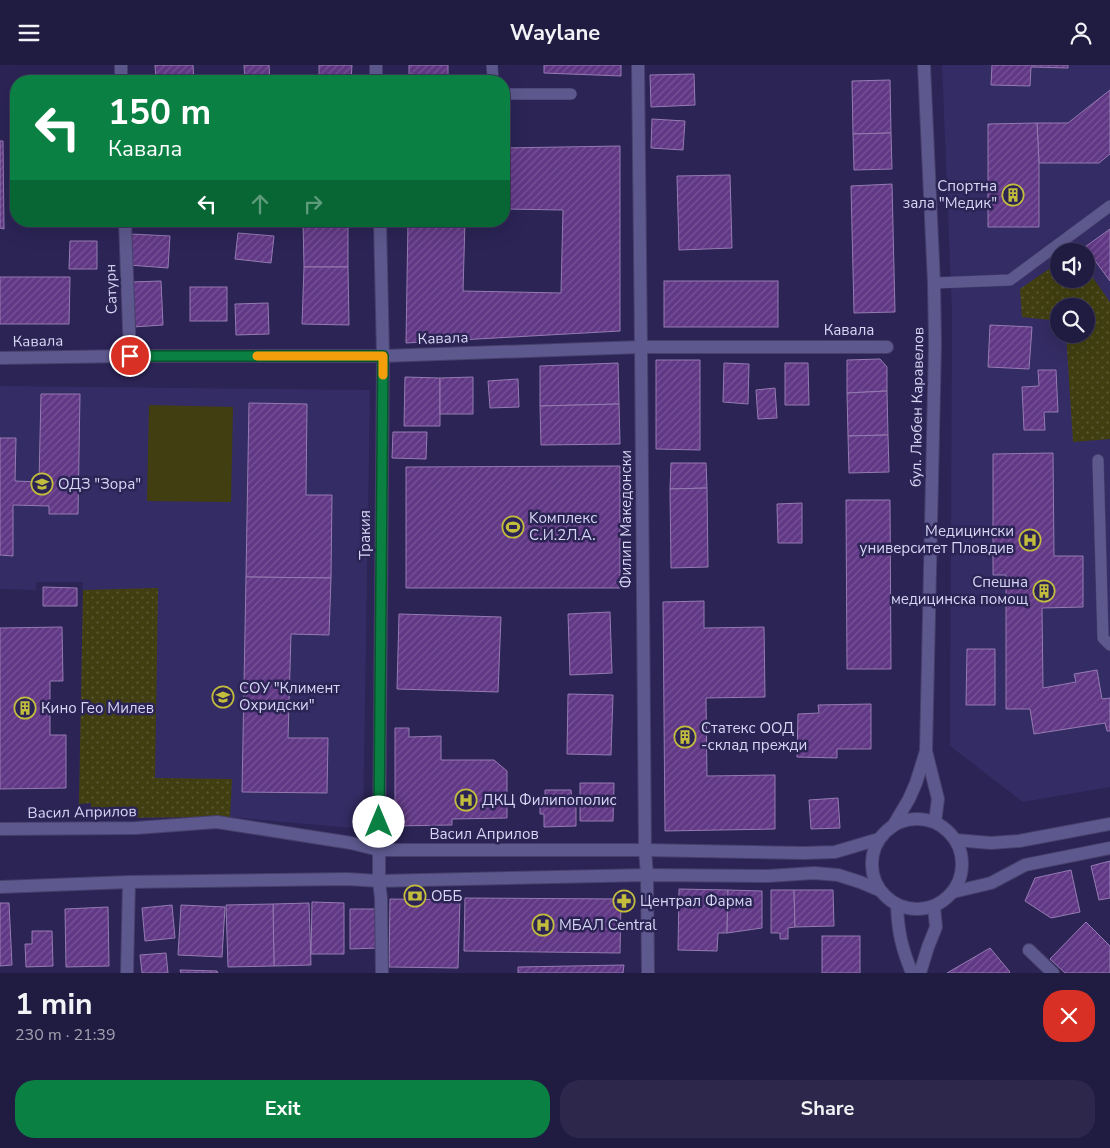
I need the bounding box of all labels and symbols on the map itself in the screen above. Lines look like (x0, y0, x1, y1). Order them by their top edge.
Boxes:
place label: Спортна зала "Медик" (903, 176, 997, 213)
building icon: Спортна зала "Медик" (1001, 183, 1025, 207)
street label: Сатурн (100, 264, 122, 314)
street label: Кавала (824, 320, 874, 340)
street label: Кавала (417, 327, 469, 349)
street label: бул. Любен Каравелов (906, 327, 928, 487)
street label: Кавала (12, 331, 64, 351)
pin (109, 335, 151, 377)
street label: Филип Македонски (616, 450, 636, 588)
school or university icon: ОДЗ "Зора" (30, 472, 54, 496)
place label: ОДЗ "Зора" (58, 474, 141, 494)
place label: Kомплекс С.И.2Л.А. (529, 508, 597, 545)
street label: Тракия (355, 510, 375, 560)
sports icon: Kомплекс С.И.2Л.А. (501, 515, 525, 539)
place label: Медицински университет Пловдив (860, 521, 1014, 558)
hospital icon: Медицински университет Пловдив (1018, 528, 1042, 552)
place label: Спешна медицинска помощ (891, 572, 1028, 609)
building icon: Спешна медицинска помощ (1032, 579, 1056, 603)
place label: СОУ "Климент Охридски" (239, 678, 340, 715)
school or university icon: СОУ "Климент Охридски" (211, 685, 235, 709)
building icon: Кино Гео Милев (13, 696, 37, 720)
place label: Кино Гео Милев (41, 698, 154, 718)
place label: Статекс ООД -склад прежди (701, 718, 807, 755)
building icon: Статекс ООД -склад прежди (673, 725, 697, 749)
hospital icon: ДКЦ Филипополис (454, 788, 478, 812)
place label: ДКЦ Филипополис (482, 790, 617, 810)
position arrow (352, 795, 404, 847)
street label: Васил Априлов (27, 801, 137, 823)
street label: Васил Априлов (429, 824, 539, 844)
bank icon: ОББ (403, 884, 427, 908)
place label: ОББ (431, 886, 462, 906)
pharmacy icon: Централ Фарма (612, 889, 636, 913)
place label: Централ Фарма (640, 891, 753, 911)
hospital icon: МБАЛ Central (531, 913, 555, 937)
place label: МБАЛ Central (559, 915, 657, 935)

